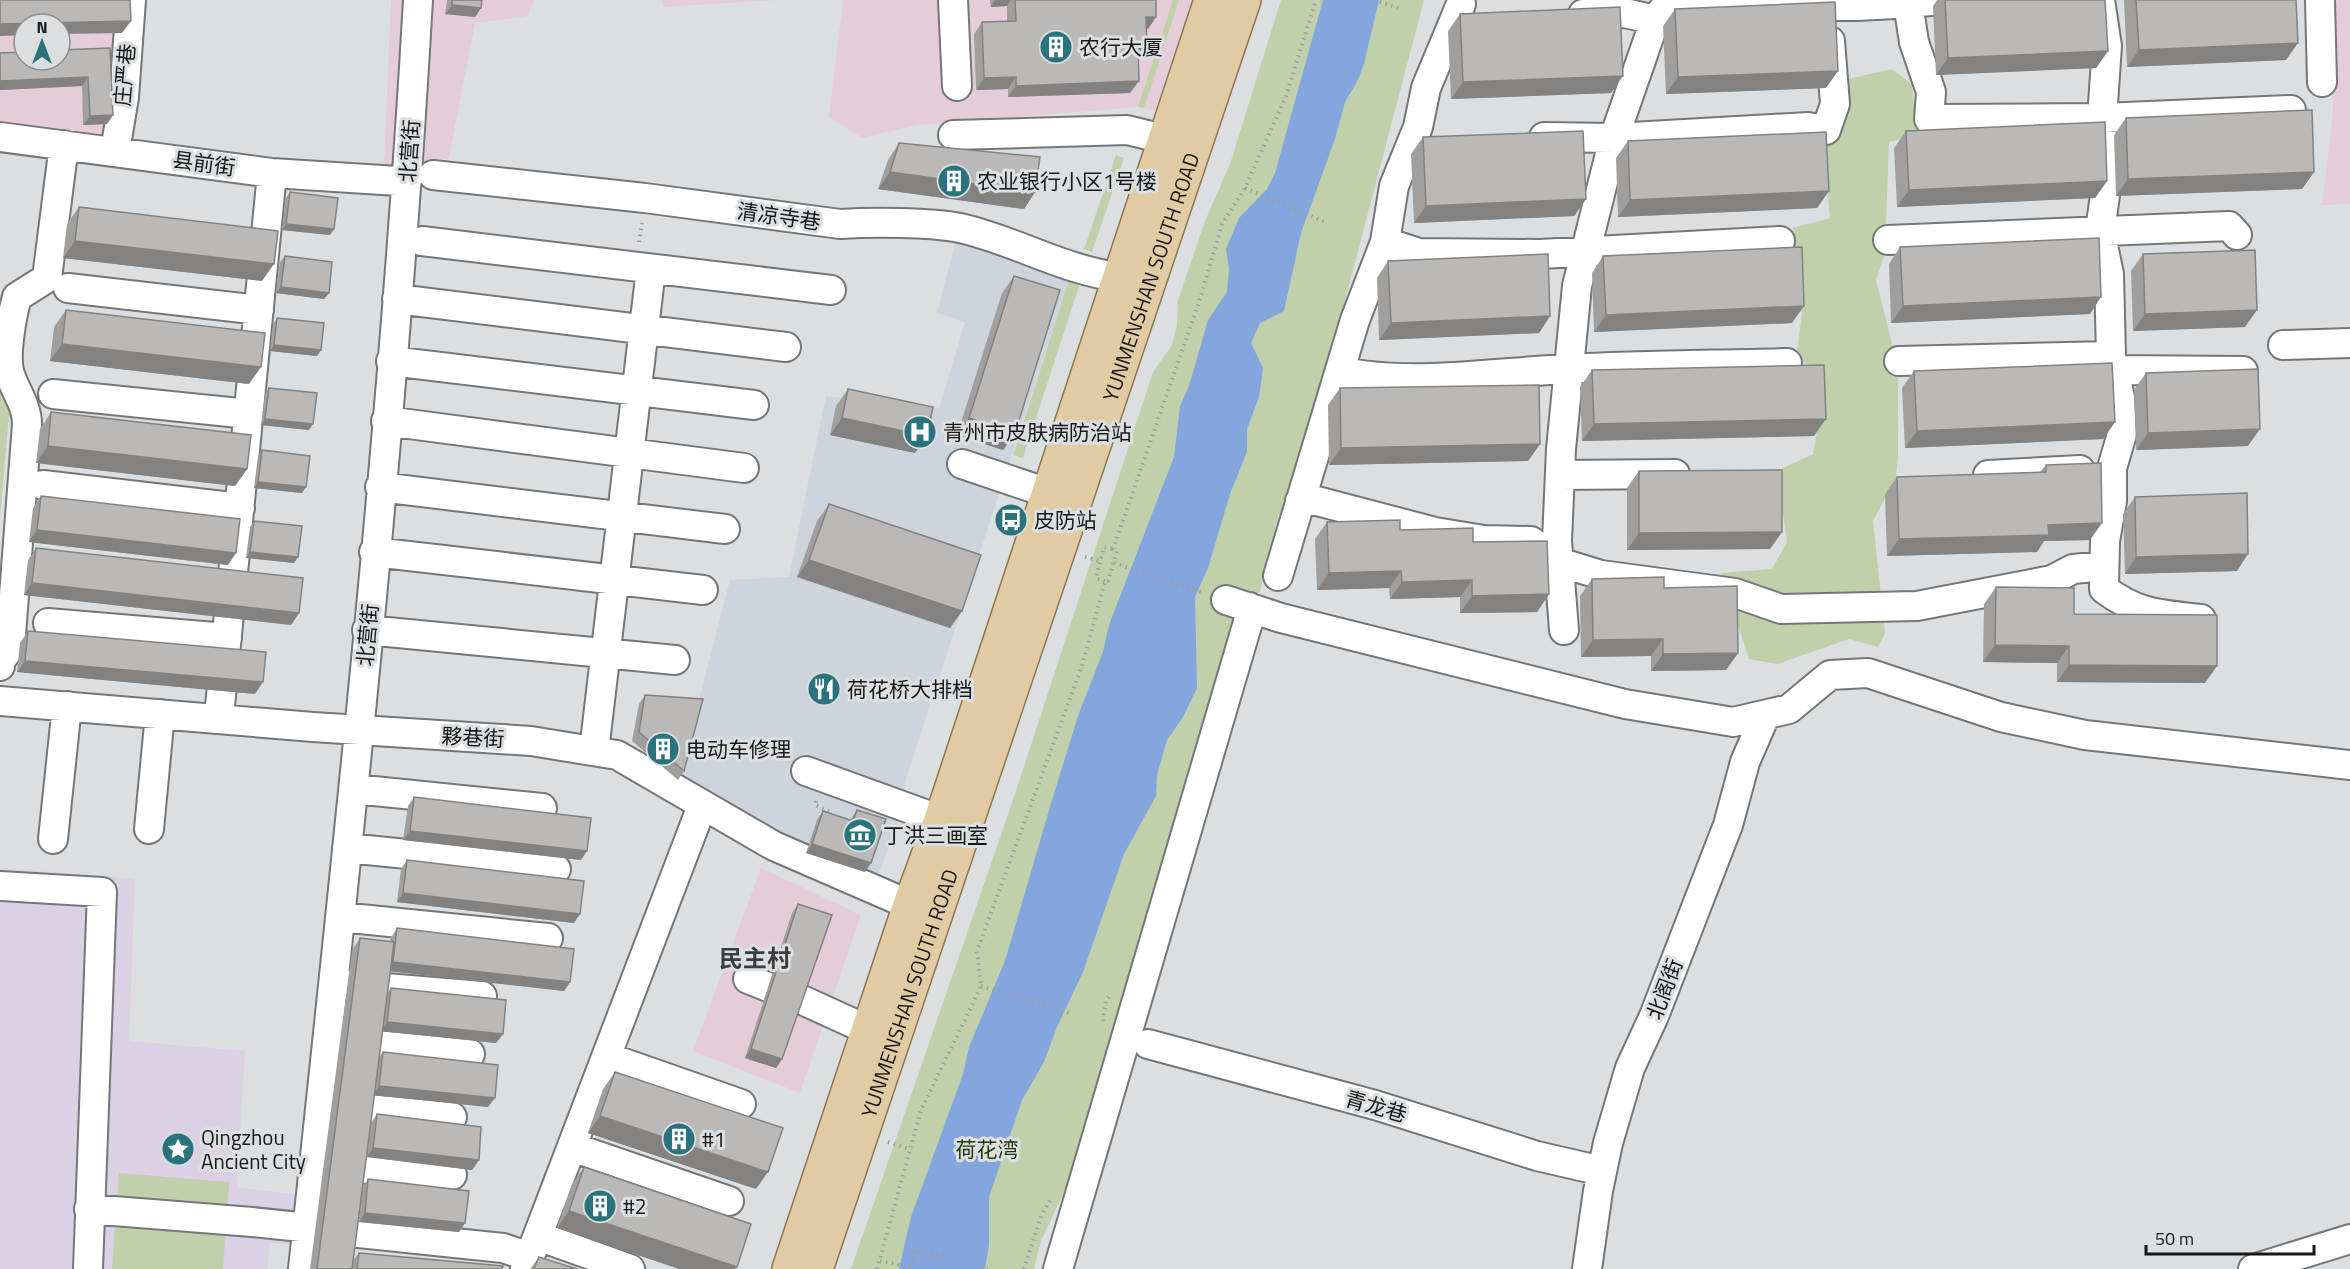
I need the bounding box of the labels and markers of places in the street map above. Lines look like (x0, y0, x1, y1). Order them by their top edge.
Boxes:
building icon: 农行大厦 (1038, 29, 1074, 65)
place label: 农行大厦 (1079, 31, 1163, 63)
building icon: 农业银行小区1号楼 (936, 163, 972, 199)
place label: 农业银行小区1号楼 (977, 165, 1157, 197)
hospital icon: 青州市皮肤病防治站 (902, 414, 938, 450)
place label: 青州市皮肤病防治站 (943, 416, 1132, 448)
bus stop icon: 皮防站 (993, 502, 1029, 538)
place label: 皮防站 (1034, 504, 1097, 536)
restaurant icon: 荷花桥大排档 (806, 671, 842, 707)
place label: 荷花桥大排档 (847, 673, 973, 705)
building icon: 电动车修理 (645, 731, 681, 767)
place label: 电动车修理 (686, 733, 791, 765)
museum icon: 丁洪三画室 (842, 817, 878, 853)
place label: 丁洪三画室 (883, 819, 988, 851)
place label: Qingzhou Ancient City (201, 1121, 306, 1177)
building icon: #1 (661, 1121, 697, 1157)
place label: #1 (702, 1123, 726, 1155)
place icon: Qingzhou Ancient City (160, 1131, 196, 1167)
building icon: #2 (582, 1188, 618, 1224)
place label: #2 (623, 1190, 647, 1222)

